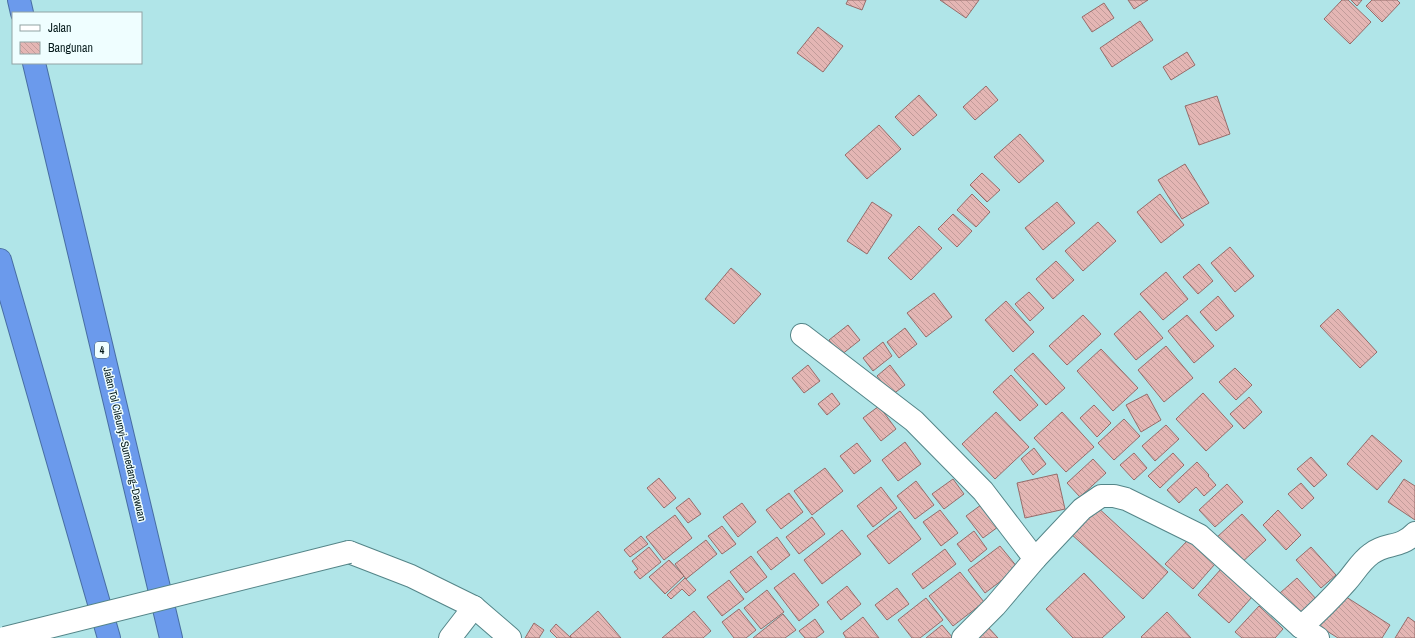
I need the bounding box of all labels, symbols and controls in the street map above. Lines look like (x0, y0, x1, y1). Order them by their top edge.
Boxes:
legend (12, 12, 142, 64)
text: Jalan (48, 20, 72, 36)
text: Bangunan (48, 40, 93, 56)
road number: 4 (95, 342, 109, 358)
street label: Jalan Tol Cileunyi–Sumedang–Dawuan (100, 366, 150, 522)

